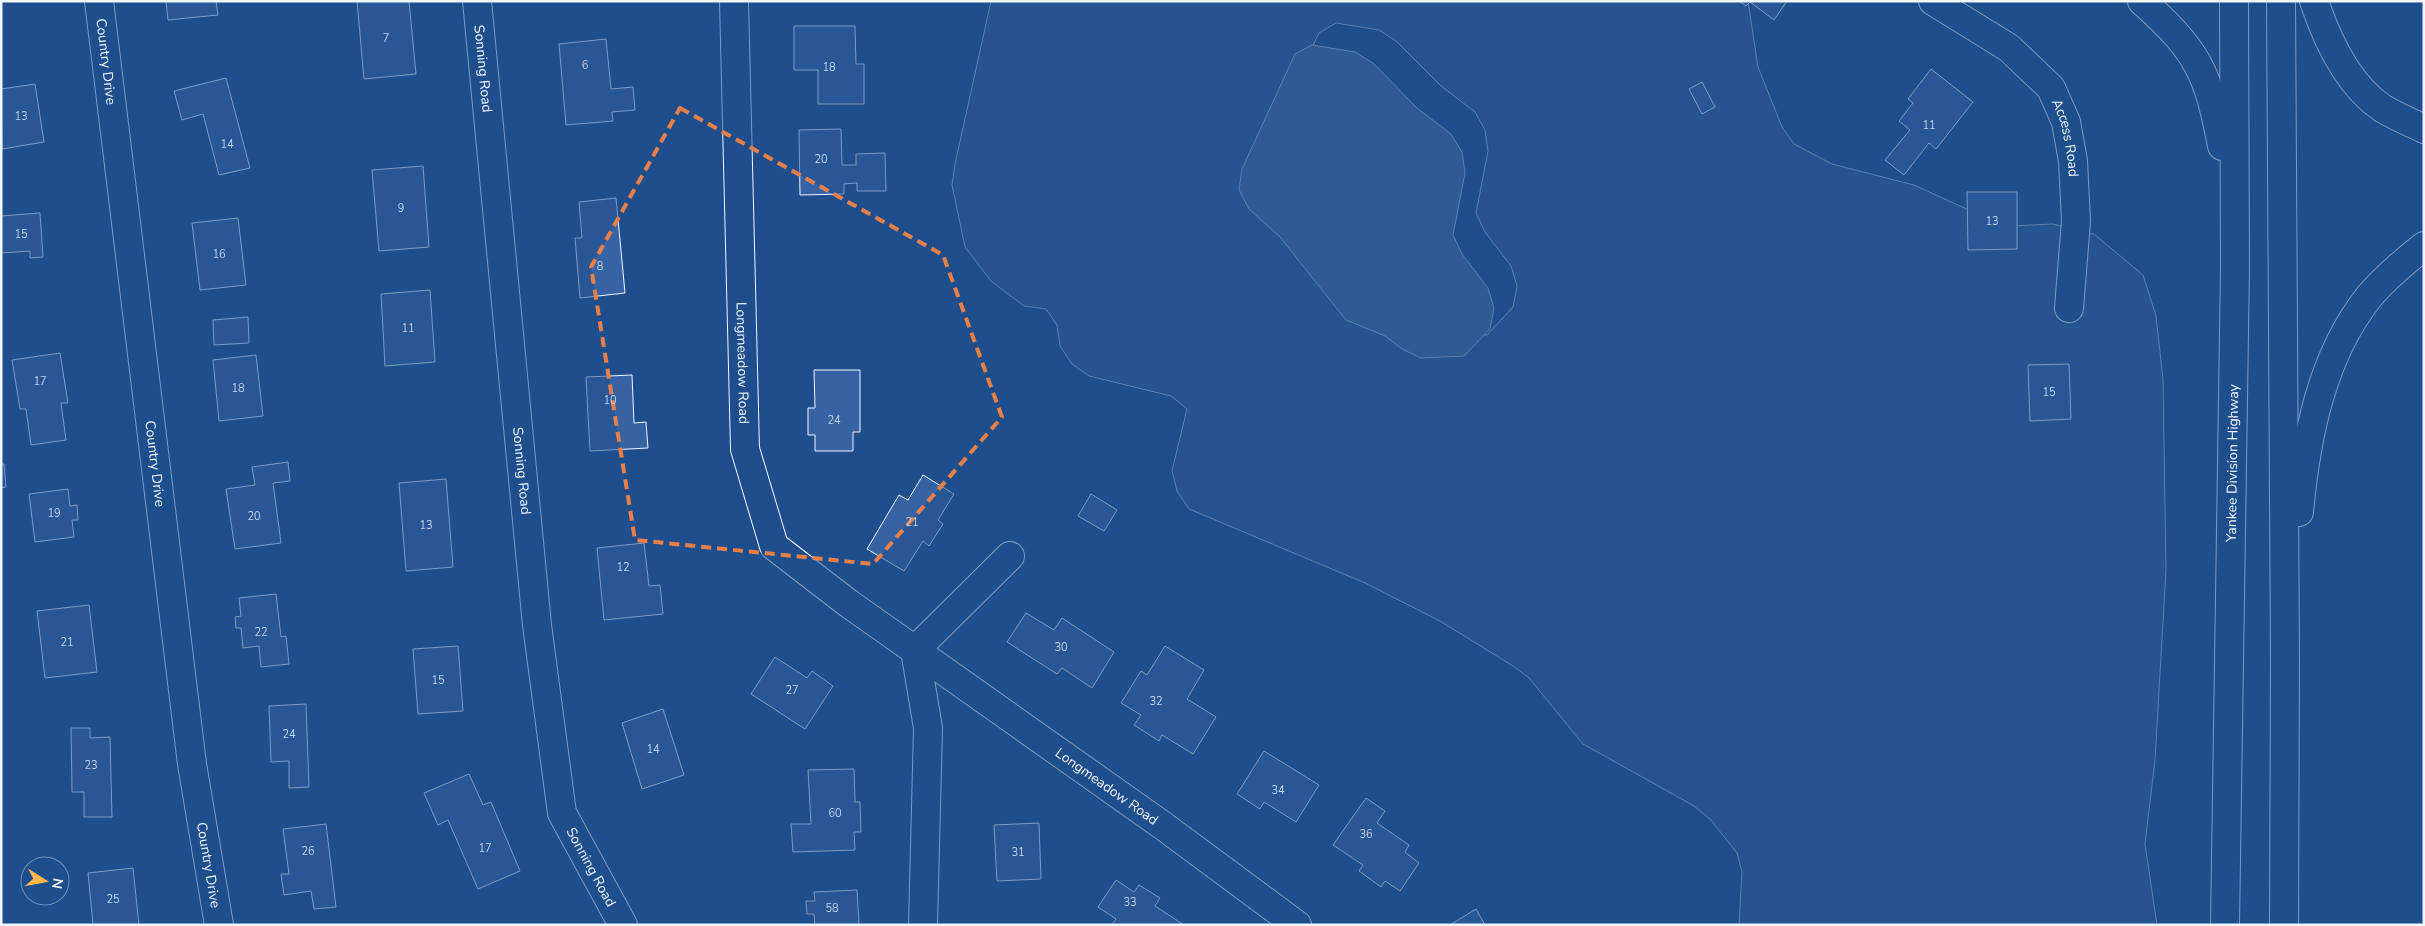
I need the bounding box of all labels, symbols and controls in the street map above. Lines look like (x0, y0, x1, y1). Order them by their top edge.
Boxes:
street label: Country Drive (91, 17, 121, 106)
street label: Sonning Road (469, 24, 497, 113)
house number: 7 (383, 31, 389, 46)
house number: 6 (582, 58, 589, 73)
house number: 18 (822, 60, 836, 75)
street label: Access Road (2047, 96, 2083, 177)
house number: 13 (14, 109, 28, 124)
house number: 11 (1922, 118, 1936, 133)
house number: 14 (220, 137, 234, 152)
house number: 20 (814, 152, 828, 167)
house number: 9 (398, 201, 404, 216)
house number: 13 (1985, 214, 1999, 229)
house number: 15 (14, 227, 28, 242)
house number: 16 (212, 247, 226, 262)
house number: 8 (597, 259, 604, 274)
street label: Longmeadow Road (731, 302, 753, 424)
house number: 11 (401, 321, 415, 336)
house number: 17 (33, 374, 47, 389)
house number: 18 (231, 381, 245, 396)
street label: Yankee Division Highway (2222, 383, 2243, 543)
house number: 15 (2042, 385, 2056, 400)
house number: 10 (603, 393, 617, 408)
house number: 24 (827, 413, 841, 428)
street label: Country Drive (140, 419, 170, 508)
street label: Sonning Road (508, 426, 535, 516)
house number: 19 (47, 506, 61, 521)
house number: 20 (247, 509, 261, 524)
house number: 21 (905, 515, 919, 530)
house number: 13 (419, 518, 433, 533)
house number: 12 (616, 560, 630, 575)
house number: 22 (254, 625, 268, 640)
house number: 21 (60, 635, 74, 650)
house number: 30 (1054, 640, 1068, 655)
house number: 15 (431, 673, 445, 688)
house number: 27 (785, 683, 799, 698)
house number: 32 (1149, 694, 1163, 709)
house number: 24 (282, 727, 296, 742)
house number: 14 (646, 742, 660, 757)
street label: Longmeadow Road (1051, 743, 1162, 830)
house number: 23 (84, 758, 98, 773)
house number: 34 (1271, 783, 1285, 798)
house number: 60 (828, 806, 842, 821)
street label: Country Drive (192, 821, 225, 909)
street label: Sonning Road (562, 824, 620, 910)
house number: 36 (1359, 827, 1373, 842)
house number: 17 (478, 841, 492, 856)
house number: 26 (301, 844, 315, 859)
house number: 31 (1011, 845, 1025, 860)
north arrow (20, 856, 70, 906)
text: N (47, 876, 68, 890)
house number: 25 (106, 892, 120, 907)
house number: 33 (1123, 895, 1137, 910)
house number: 58 (825, 901, 839, 916)

